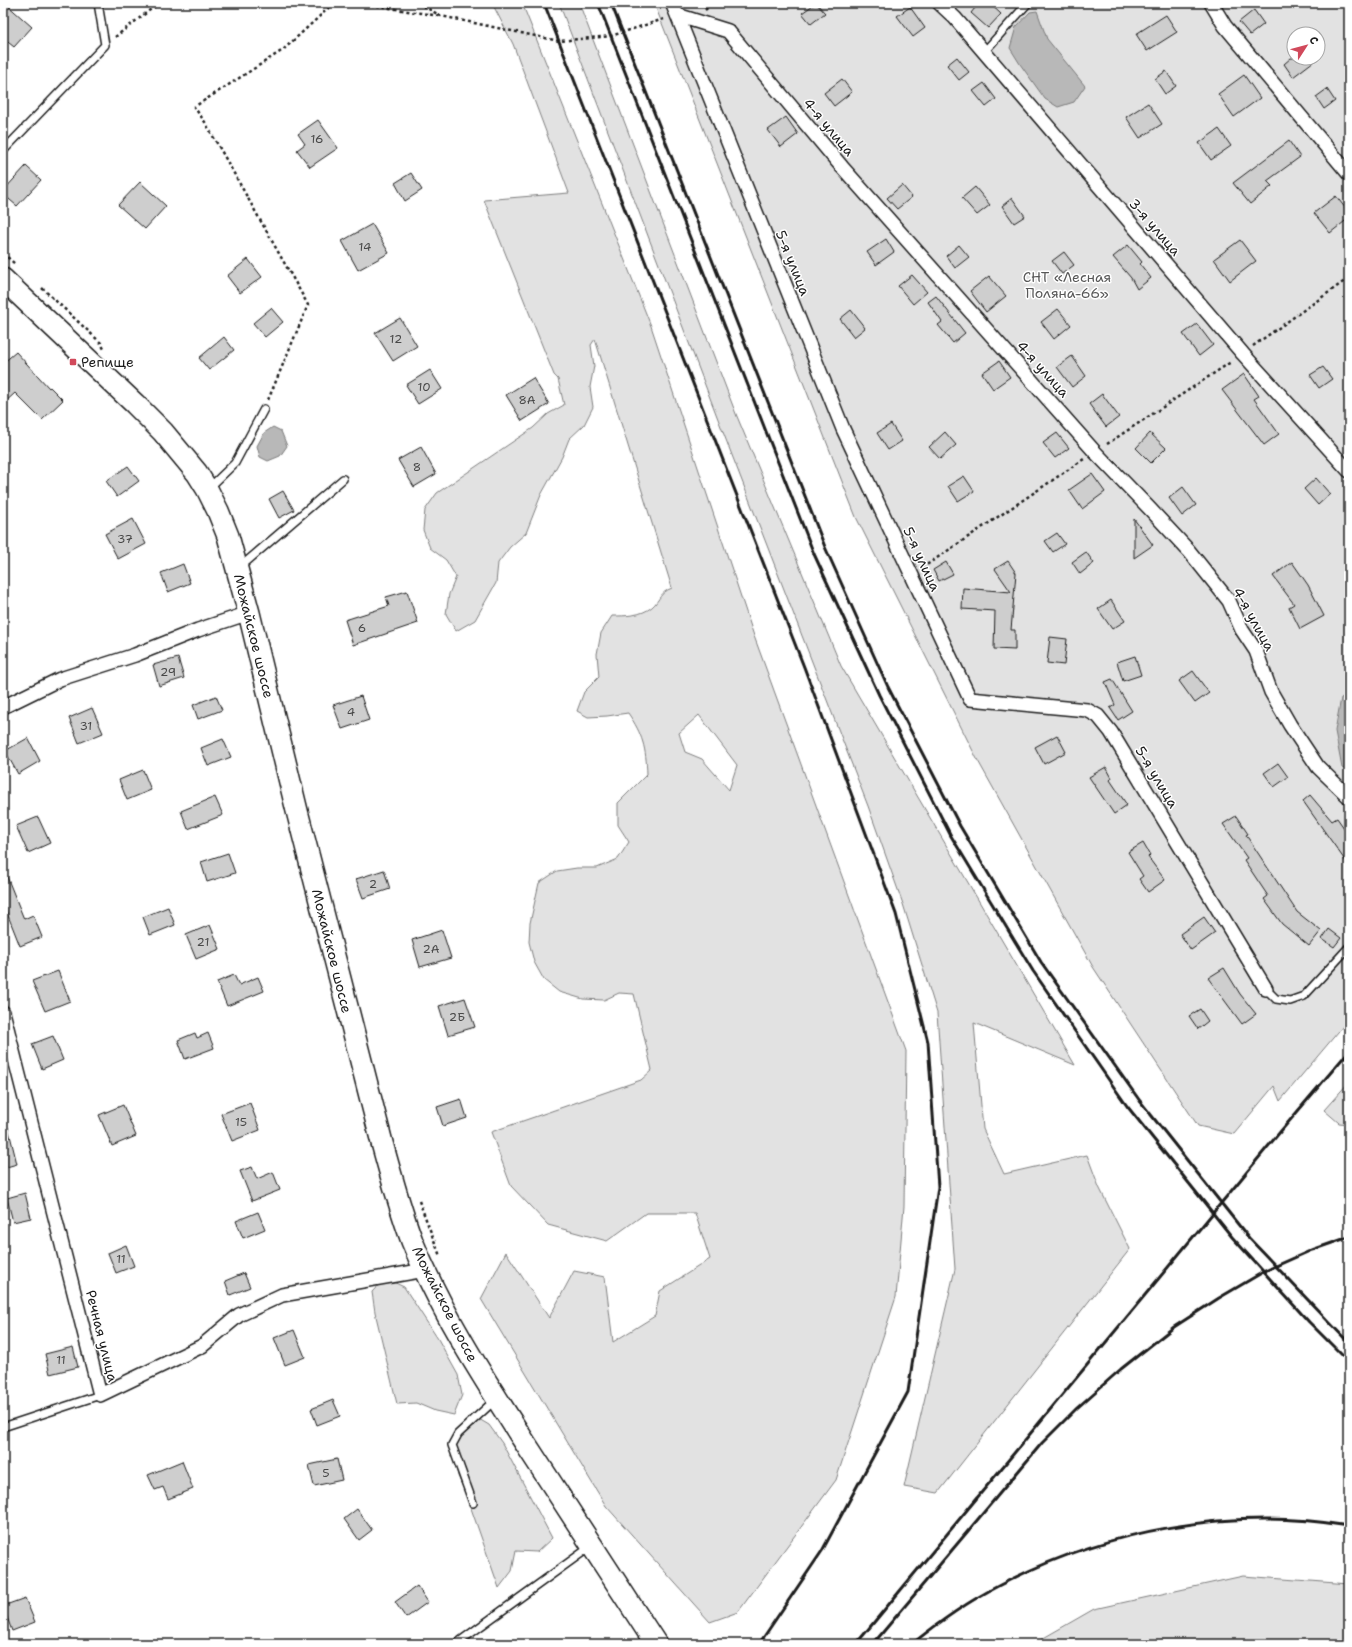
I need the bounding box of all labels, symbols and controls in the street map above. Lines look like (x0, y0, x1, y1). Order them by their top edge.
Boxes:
north arrow (1286, 26, 1326, 66)
text: С (1306, 33, 1322, 48)
street label: 4-я улица (800, 94, 859, 160)
house number: 16 (310, 131, 324, 147)
street label: 3-я улица (1125, 195, 1185, 260)
street label: 5-я улица (772, 228, 814, 299)
house number: 14 (359, 239, 371, 255)
park label: СНТ «Лесная Поляна-66» (1023, 268, 1111, 302)
house number: 12 (390, 331, 402, 347)
street label: 4-я улица (1013, 337, 1073, 401)
place label: Репище (81, 353, 134, 371)
marker: Репище (68, 357, 78, 367)
house number: 10 (417, 379, 431, 395)
house number: 8А (518, 392, 536, 408)
house number: 8 (413, 459, 421, 475)
street label: 5-я улица (899, 524, 945, 594)
house number: 37 (117, 531, 133, 547)
street label: Можайское шоссе (230, 572, 278, 700)
street label: 4-я улица (1229, 584, 1279, 654)
house number: 6 (358, 620, 366, 636)
house number: 29 (160, 664, 176, 680)
house number: 4 (347, 704, 355, 720)
house number: 31 (80, 718, 92, 734)
street label: 5-я улица (1132, 743, 1183, 811)
house number: 2 (369, 876, 377, 892)
street label: Можайское шоссе (308, 887, 356, 1015)
house number: 21 (197, 934, 209, 950)
house number: 2А (422, 941, 440, 957)
house number: 2Б (449, 1009, 465, 1025)
house number: 15 (235, 1114, 247, 1130)
street label: Можайское шоссе (408, 1243, 482, 1365)
house number: 11 (116, 1251, 126, 1267)
street label: Речная улица (82, 1288, 122, 1384)
house number: 11 (56, 1352, 66, 1368)
house number: 5 (322, 1465, 330, 1481)

